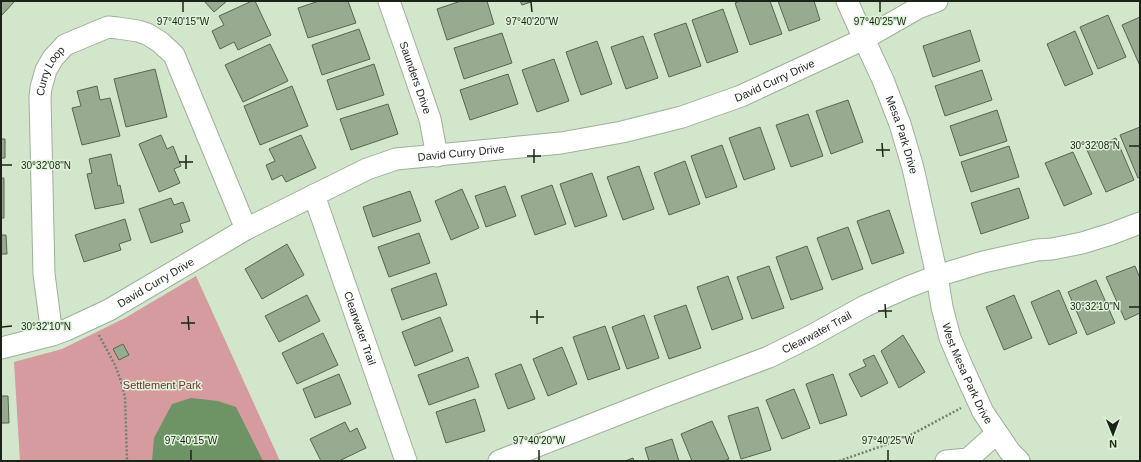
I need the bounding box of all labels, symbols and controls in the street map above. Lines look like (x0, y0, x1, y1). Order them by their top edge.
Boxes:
text: 97°40'15"W (157, 16, 210, 27)
text: 97°40'20"W (506, 16, 559, 27)
text: 97°40'25"W (854, 16, 907, 27)
street label: Saunders Drive (397, 40, 434, 115)
street label: Curry Loop (34, 44, 67, 96)
street label: David Curry Drive (733, 57, 816, 104)
street label: Mesa Park Drive (884, 94, 920, 175)
text: 30°32'08"N (1070, 140, 1120, 151)
street label: David Curry Drive (417, 143, 505, 163)
text: 30°32'08"N (21, 160, 71, 171)
street label: David Curry Drive (115, 255, 196, 310)
street label: Clearwater Trail (342, 290, 378, 367)
text: 30°32'10"N (1070, 301, 1120, 312)
street label: Clearwater Trail (780, 309, 853, 356)
text: 30°32'10"N (21, 321, 71, 332)
street label: West Mesa Park Drive (940, 321, 995, 426)
park label: Settlement Park (123, 379, 202, 391)
north arrow (1093, 414, 1133, 454)
text: 97°40'15"W (165, 435, 218, 446)
text: 97°40'20"W (513, 435, 566, 446)
text: 97°40'25"W (862, 435, 915, 446)
text: N (1109, 438, 1117, 450)

